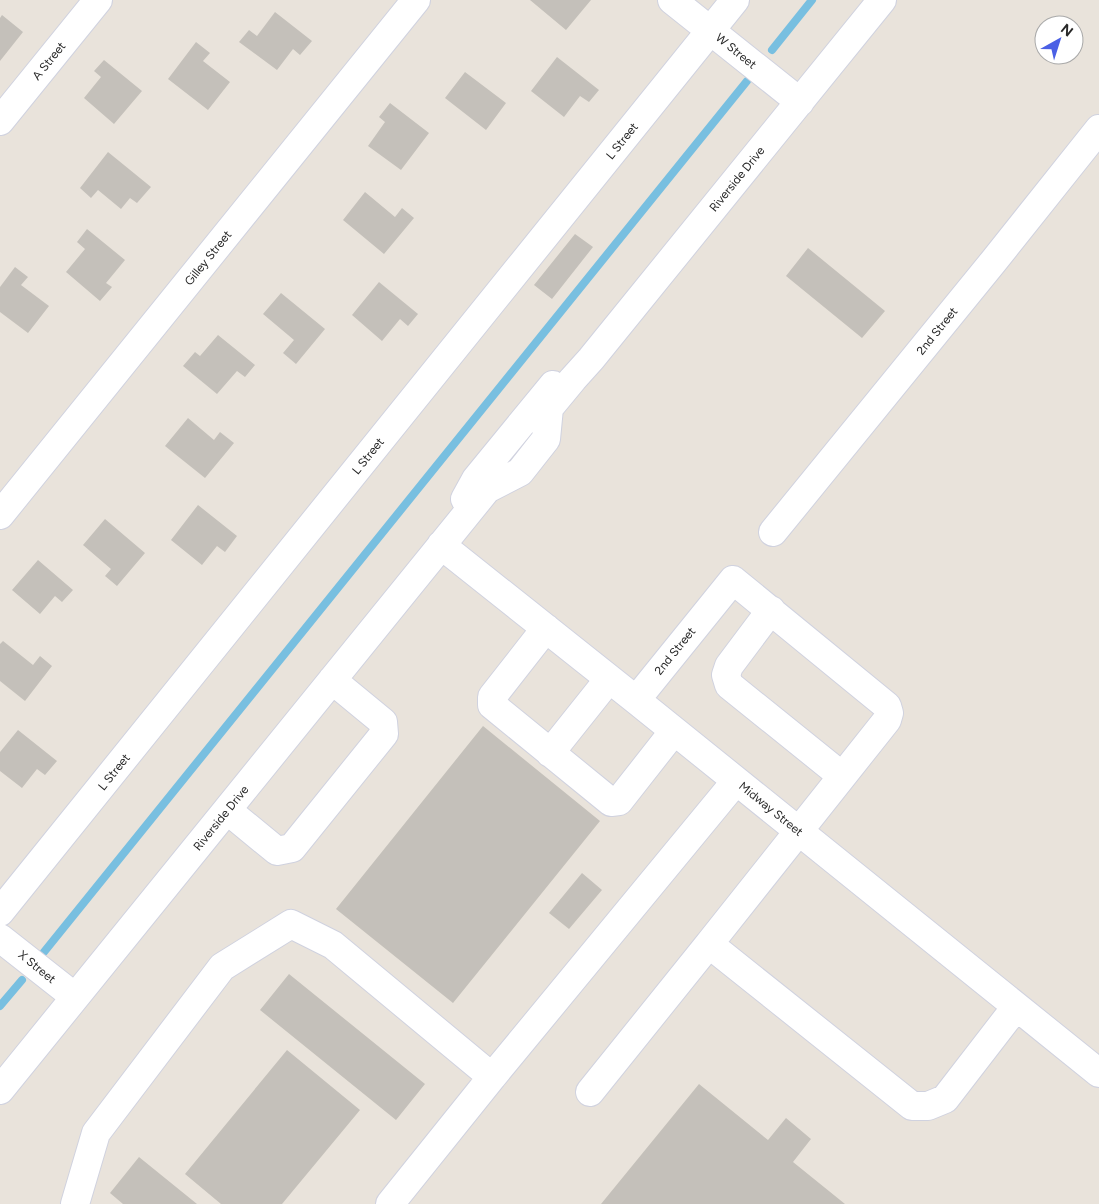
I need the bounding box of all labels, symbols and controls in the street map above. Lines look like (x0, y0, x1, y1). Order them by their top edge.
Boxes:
north arrow (1034, 15, 1084, 65)
text: N (1057, 20, 1076, 40)
street label: W Street (713, 30, 759, 72)
street label: A Street (29, 39, 69, 83)
street label: L Street (603, 120, 641, 162)
street label: Riverside Drive (706, 143, 768, 214)
street label: Gilley Street (182, 227, 235, 288)
street label: 2nd Street (914, 304, 961, 358)
street label: L Street (349, 435, 387, 477)
street label: 2nd Street (652, 624, 699, 678)
street label: L Street (95, 751, 133, 793)
street label: Midway Street (736, 779, 806, 839)
street label: Riverside Drive (190, 782, 252, 853)
street label: X Street (16, 948, 59, 987)

